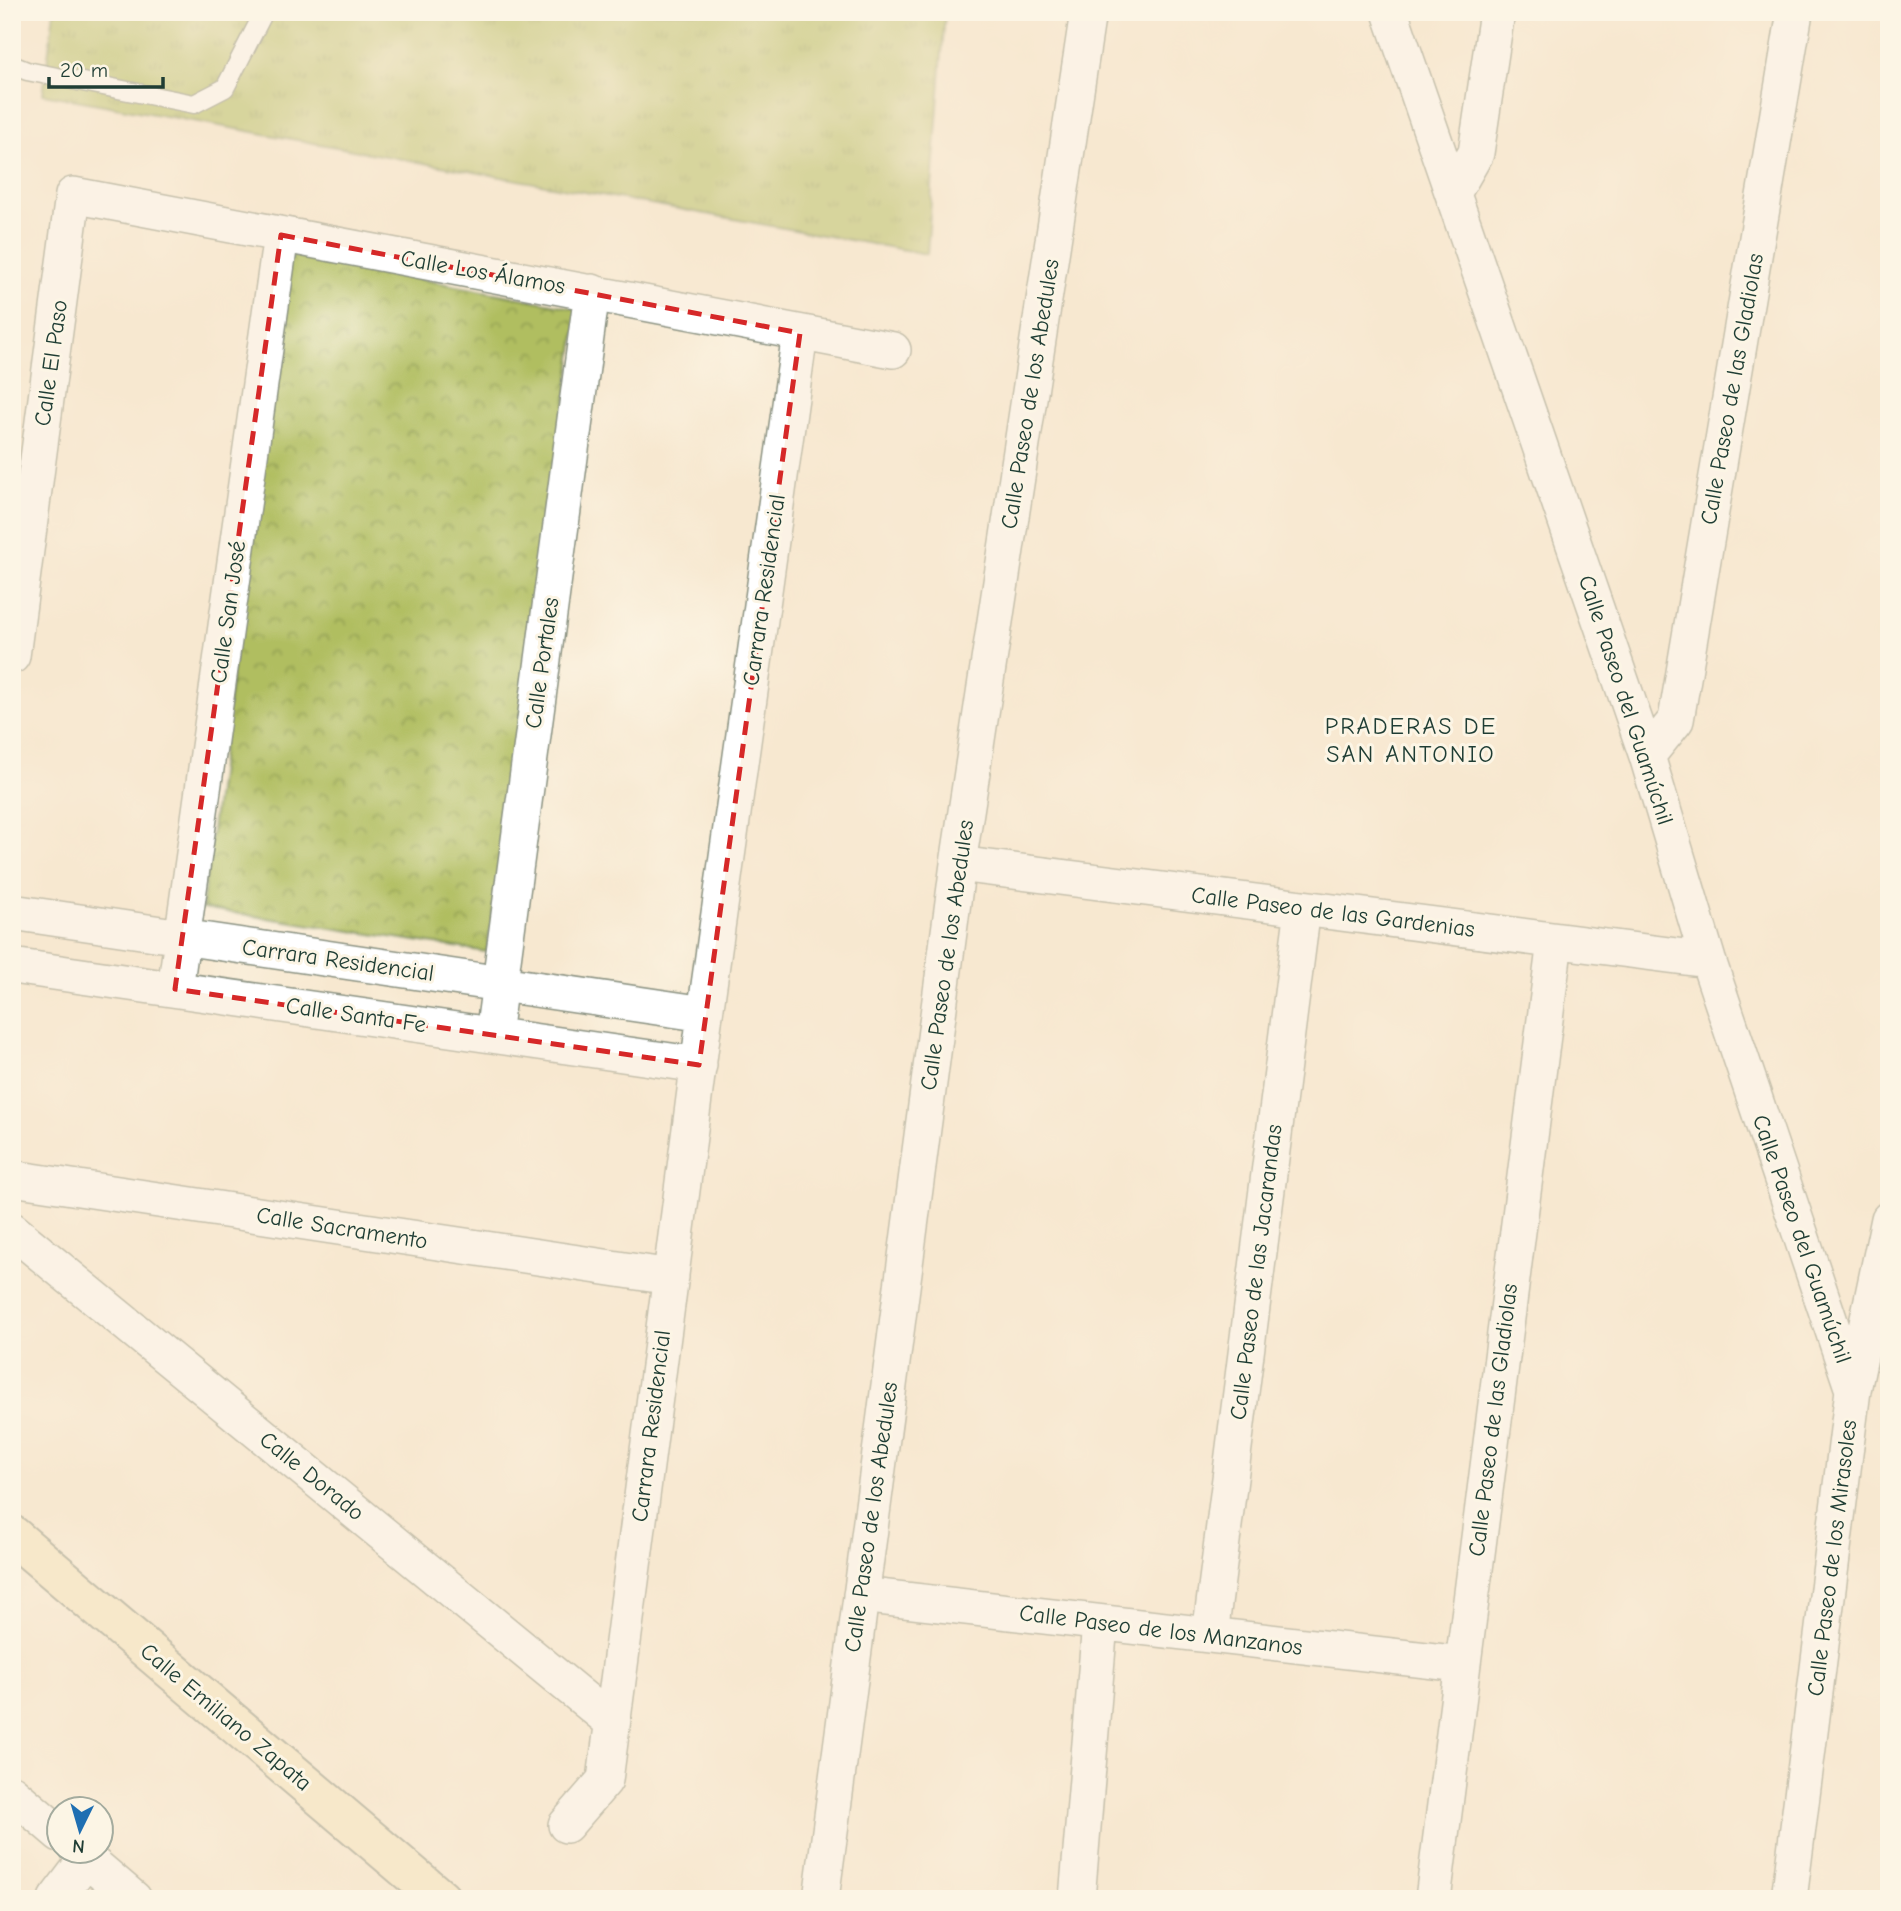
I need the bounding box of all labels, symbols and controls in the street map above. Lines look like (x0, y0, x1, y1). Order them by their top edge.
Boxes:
scale bar (49, 46, 163, 90)
text: 20 m (60, 58, 108, 82)
street label: Calle Los Álamos (399, 244, 567, 300)
street label: Calle Paseo de las Gladiolas (1695, 251, 1769, 527)
street label: Calle Paseo de los Abedules (995, 257, 1065, 531)
street label: Calle El Paso (29, 298, 73, 428)
street label: Carrara Residencial (737, 492, 791, 688)
street label: Calle San José (205, 539, 251, 685)
street label: Calle Paseo del Guamúchil (1573, 572, 1679, 828)
street label: Calle Portales (519, 596, 565, 730)
district label: PRADERAS DE SAN ANTONIO (1325, 712, 1497, 768)
street label: Calle Paseo de los Abedules (915, 818, 979, 1092)
street label: Calle Paseo de las Gardenias (1190, 881, 1476, 943)
street label: Carrara Residencial (240, 933, 436, 987)
street label: Calle Santa Fe (284, 992, 428, 1038)
street label: Calle Paseo del Guamúchil (1747, 1111, 1857, 1367)
street label: Calle Paseo de las Jacarandas (1224, 1123, 1288, 1421)
street label: Calle Sacramento (255, 1201, 429, 1255)
street label: Calle Paseo de las Gladiolas (1463, 1282, 1523, 1558)
street label: Carrara Residencial (626, 1328, 676, 1524)
street label: Calle Paseo de los Abedules (839, 1380, 903, 1654)
street label: Calle Paseo de los Mirasoles (1802, 1418, 1862, 1698)
street label: Calle Dorado (254, 1426, 370, 1526)
street label: Calle Paseo de los Manzanos (1018, 1599, 1304, 1661)
street label: Calle Emiliano Zapata (135, 1637, 317, 1797)
north arrow (46, 1796, 116, 1866)
text: N (71, 1834, 86, 1857)

